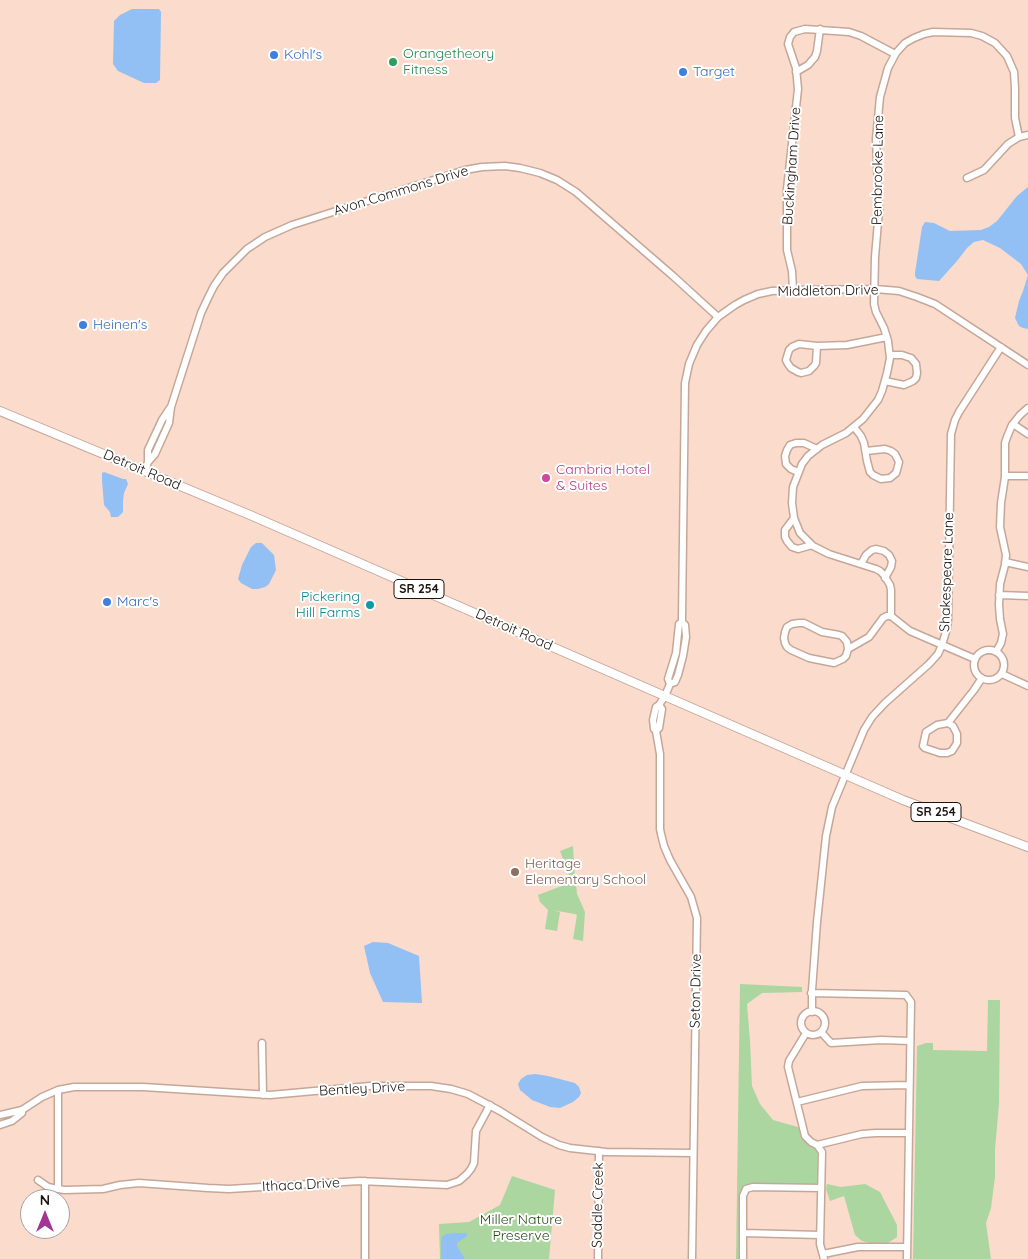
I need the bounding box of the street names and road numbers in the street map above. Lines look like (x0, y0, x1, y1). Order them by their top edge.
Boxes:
street label: Buckingham Drive (779, 106, 805, 226)
street label: Pembrooke Lane (869, 115, 887, 225)
street label: Avon Commons Drive (332, 162, 470, 220)
street label: Middleton Drive (777, 282, 879, 300)
street label: Detroit Road (101, 446, 183, 494)
street label: Shakespeare Lane (937, 512, 957, 632)
road number: SR 254 (394, 580, 444, 598)
street label: Detroit Road (473, 606, 555, 654)
road number: SR 254 (911, 802, 961, 822)
street label: Seton Drive (687, 954, 705, 1028)
street label: Bentley Drive (318, 1078, 406, 1100)
street label: Saddle Creek (589, 1162, 607, 1248)
street label: Ithaca Drive (262, 1175, 340, 1195)

